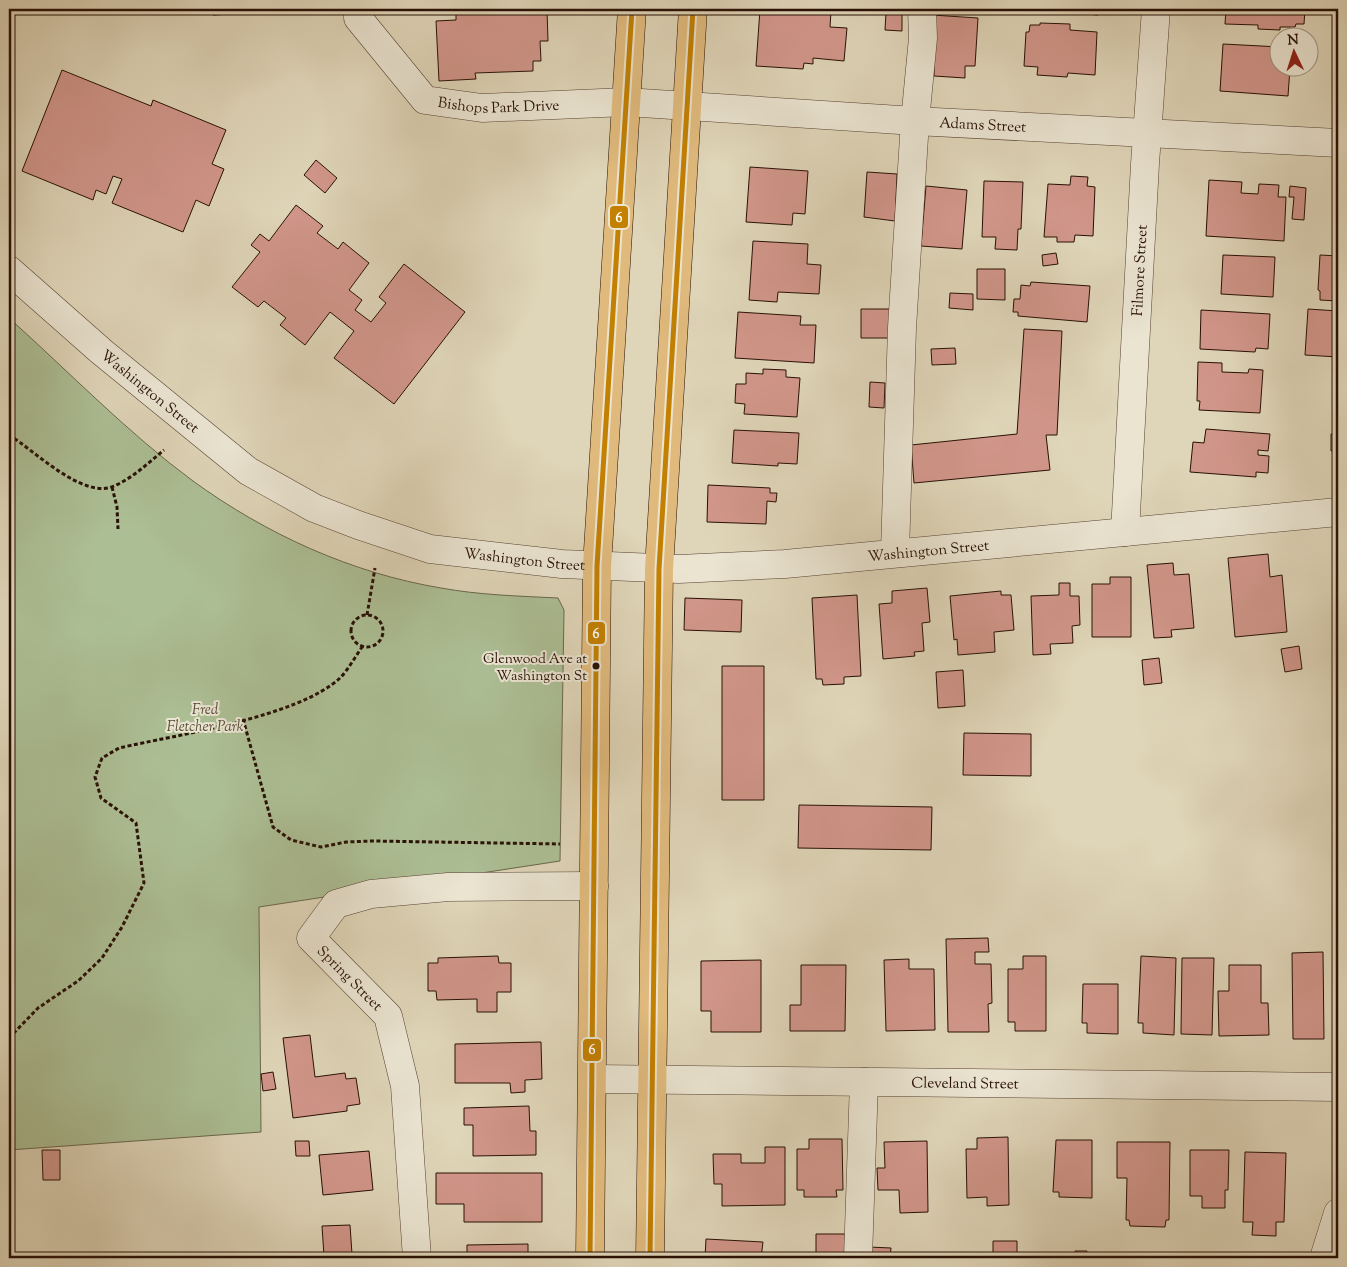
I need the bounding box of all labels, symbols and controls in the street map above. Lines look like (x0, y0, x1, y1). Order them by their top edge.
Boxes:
north arrow (1270, 28, 1320, 78)
text: N (1287, 31, 1300, 51)
street label: Bishops Park Drive (436, 93, 560, 120)
street label: Adams Street (939, 113, 1027, 139)
line badge: 6 (609, 205, 629, 229)
text: 6 (616, 209, 623, 229)
street label: Filmore Street (1128, 224, 1154, 317)
street label: Washington Street (95, 346, 203, 439)
street label: Washington Street (867, 536, 990, 568)
street label: Washington Street (462, 544, 585, 577)
line badge: 6 (587, 621, 606, 645)
text: 6 (593, 625, 600, 645)
place label: Glenwood Ave at Washington St (483, 650, 587, 687)
marker: Glenwood Ave at Washington St (591, 661, 601, 671)
park label: Fred Fletcher Park (166, 700, 244, 738)
street label: Spring Street (311, 942, 386, 1017)
line badge: 6 (582, 1038, 602, 1062)
text: 6 (589, 1041, 596, 1061)
street label: Cleveland Street (911, 1073, 1019, 1096)

